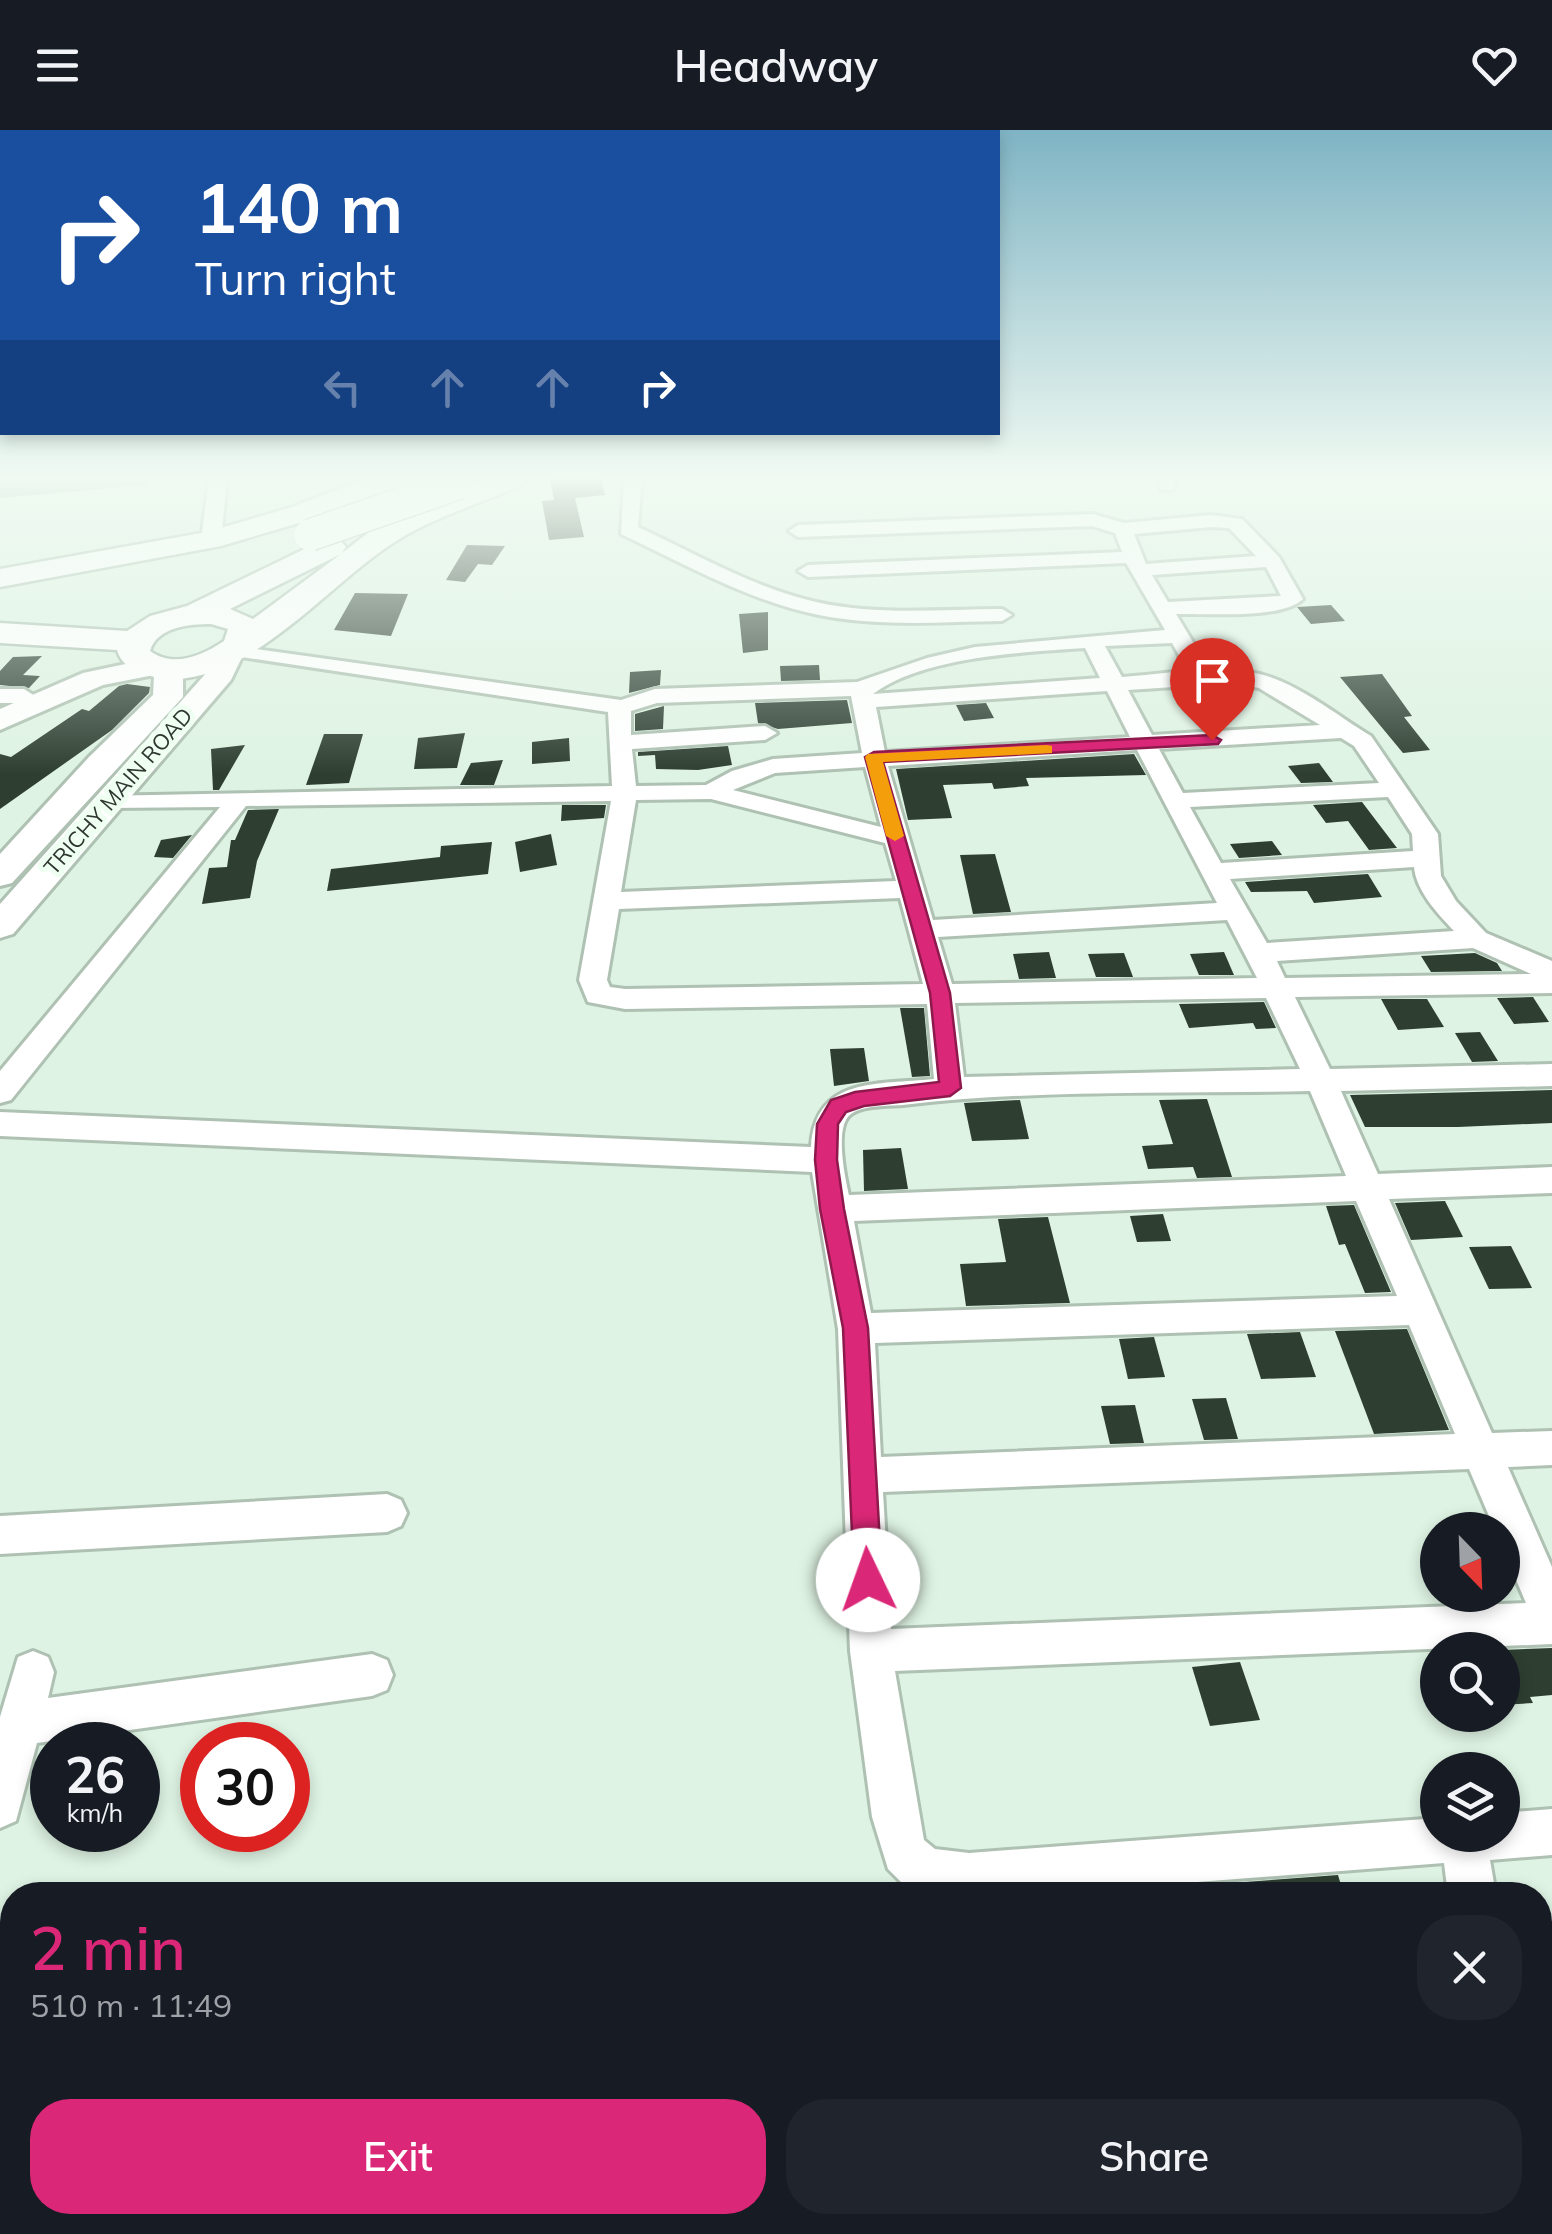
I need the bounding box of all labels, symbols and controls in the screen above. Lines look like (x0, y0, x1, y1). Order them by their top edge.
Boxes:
text: Headway (674, 37, 878, 93)
icon: menu (30, 38, 85, 93)
icon: heart (1467, 38, 1522, 93)
text: 140 m (195, 163, 403, 251)
icon: right (30, 170, 160, 300)
text: Turn right (195, 250, 396, 306)
icon: left (315, 360, 370, 415)
icon: ahead (420, 360, 475, 415)
icon: ahead (525, 360, 580, 415)
icon: right (630, 360, 685, 415)
pin (1170, 638, 1255, 741)
icon: arrive (1185, 653, 1240, 708)
street label: TRICHY MAIN ROAD (38, 702, 198, 880)
north arrow (1420, 1512, 1520, 1612)
map controls (1420, 1512, 1520, 1852)
position arrow (816, 1528, 920, 1632)
button: search (1420, 1632, 1520, 1732)
speed limit sign: 30 (180, 1722, 310, 1852)
text: 26 (65, 1743, 125, 1806)
button: layers (1420, 1752, 1520, 1852)
text: km/h (67, 1797, 123, 1828)
text: 2 min (30, 1910, 186, 1985)
button: close (1417, 1915, 1522, 2020)
text: 510 m · 11:49 (30, 1985, 232, 2025)
button: Exit (30, 2099, 766, 2214)
button: Share (786, 2099, 1522, 2214)

